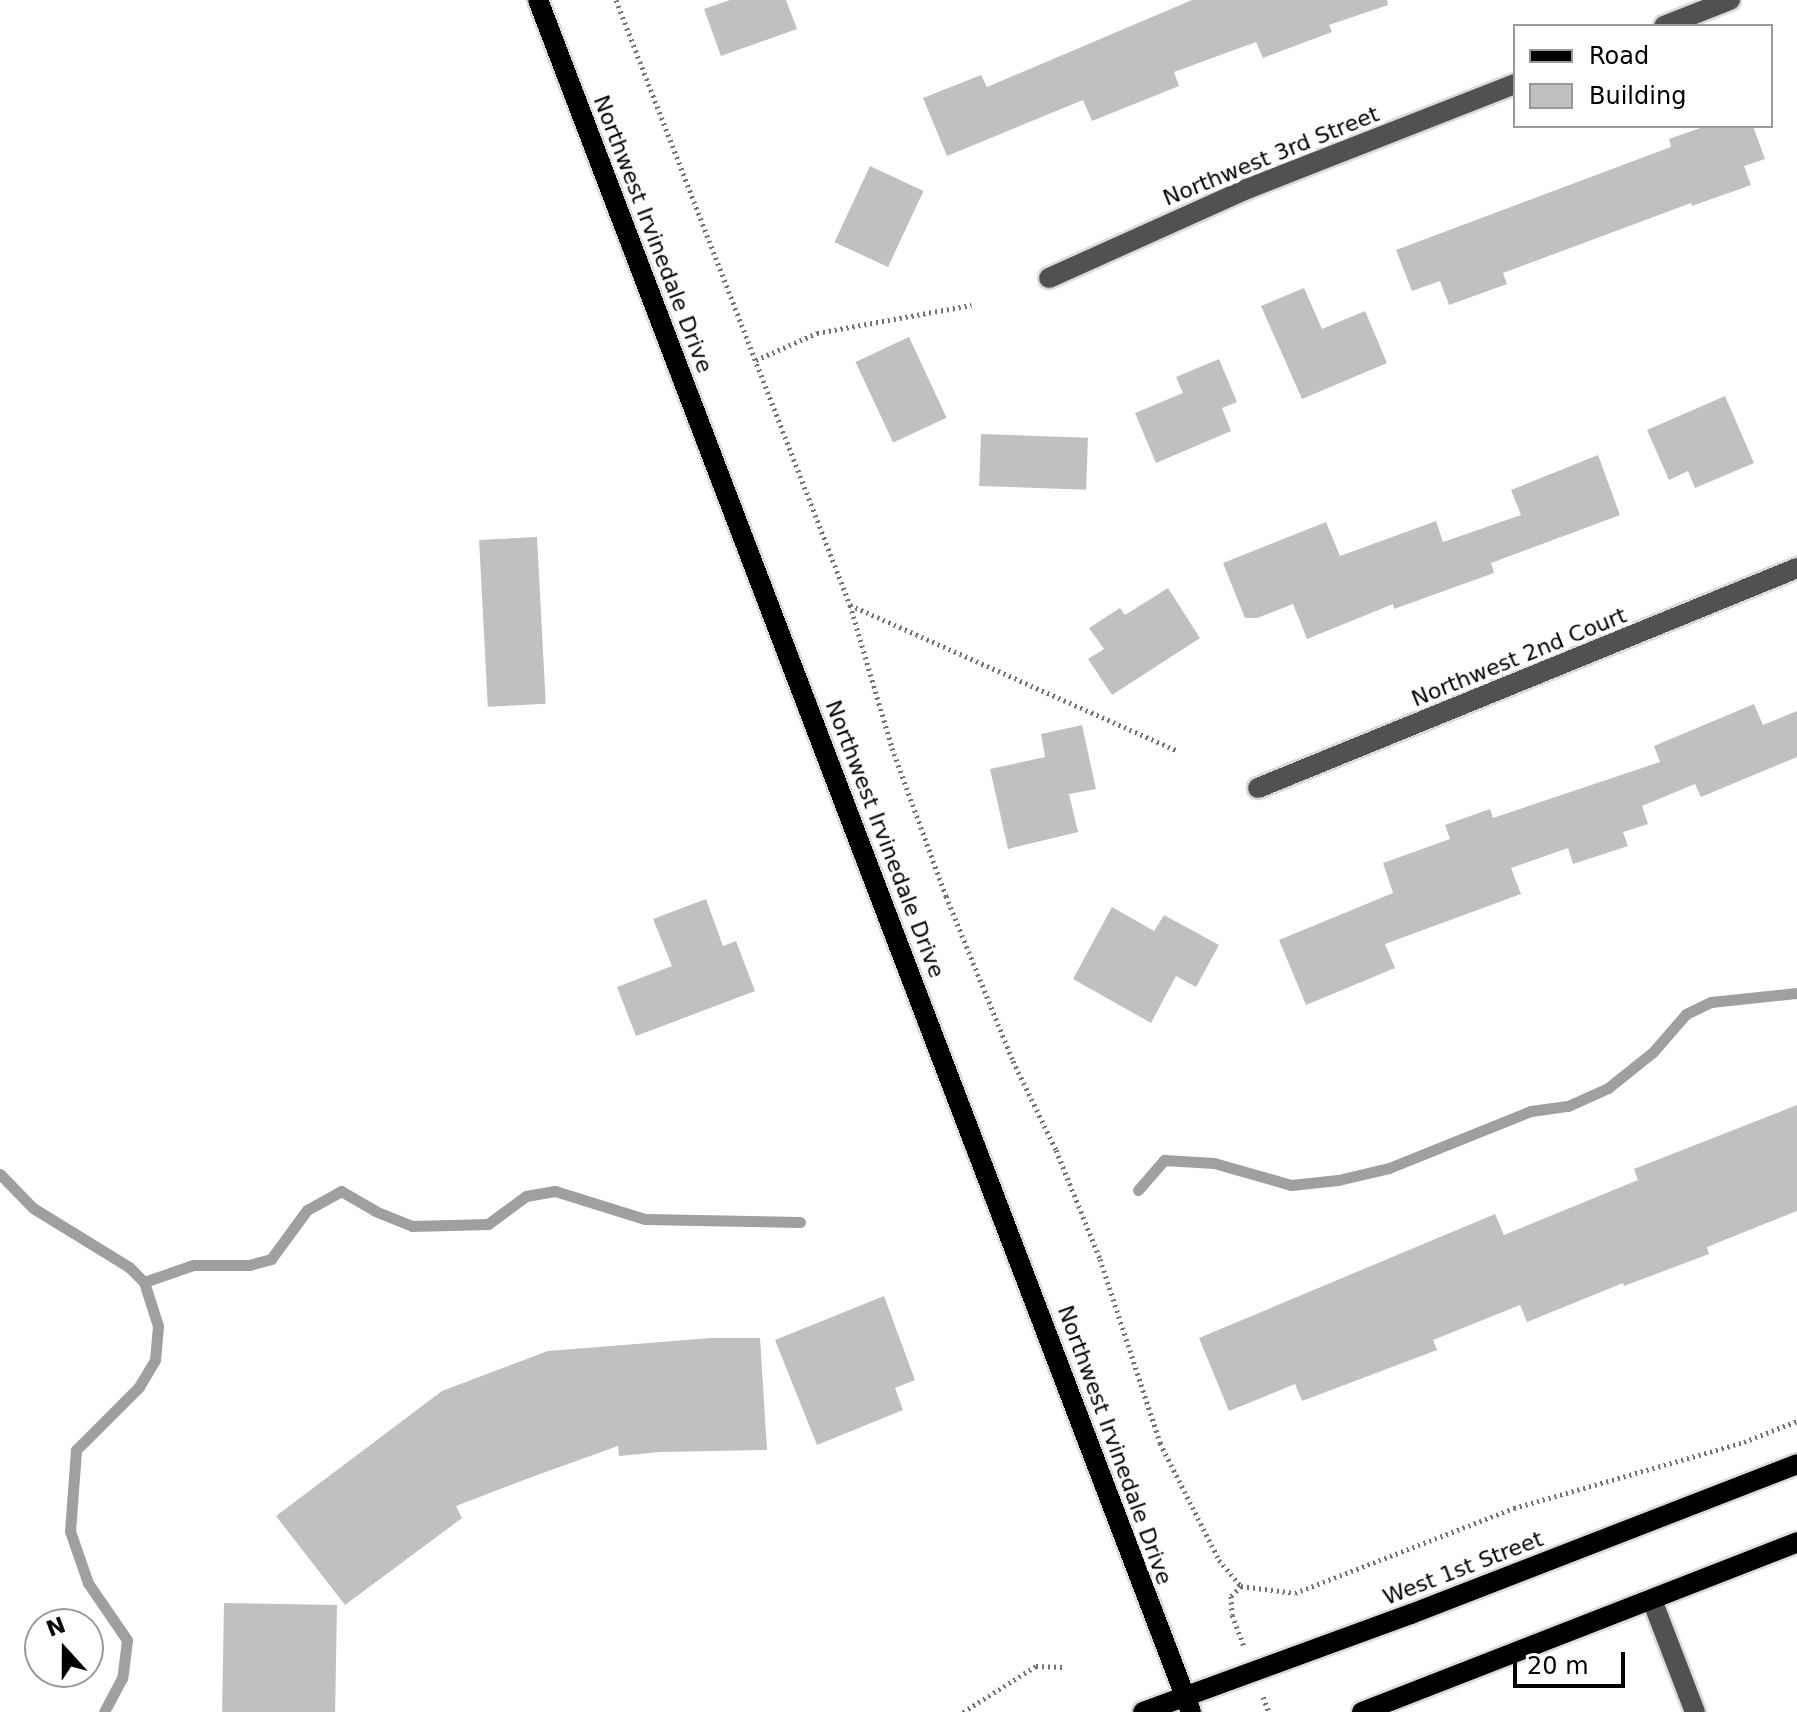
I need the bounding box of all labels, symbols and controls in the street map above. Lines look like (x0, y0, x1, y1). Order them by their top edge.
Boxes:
legend (1513, 24, 1773, 128)
text: Road (1589, 42, 1649, 70)
text: Building (1589, 82, 1686, 110)
street label: Northwest Irvinedale Drive (588, 92, 718, 376)
street label: Northwest 3rd Street (1159, 101, 1383, 211)
street label: Northwest 2nd Court (1408, 602, 1630, 712)
street label: Northwest Irvinedale Drive (820, 697, 950, 981)
street label: Northwest Irvinedale Drive (1052, 1302, 1178, 1588)
street label: West 1st Street (1379, 1525, 1547, 1611)
north arrow (24, 1608, 104, 1688)
text: N (43, 1612, 69, 1642)
scale bar (1517, 1636, 1629, 1686)
text: 20 m (1527, 1652, 1589, 1680)

